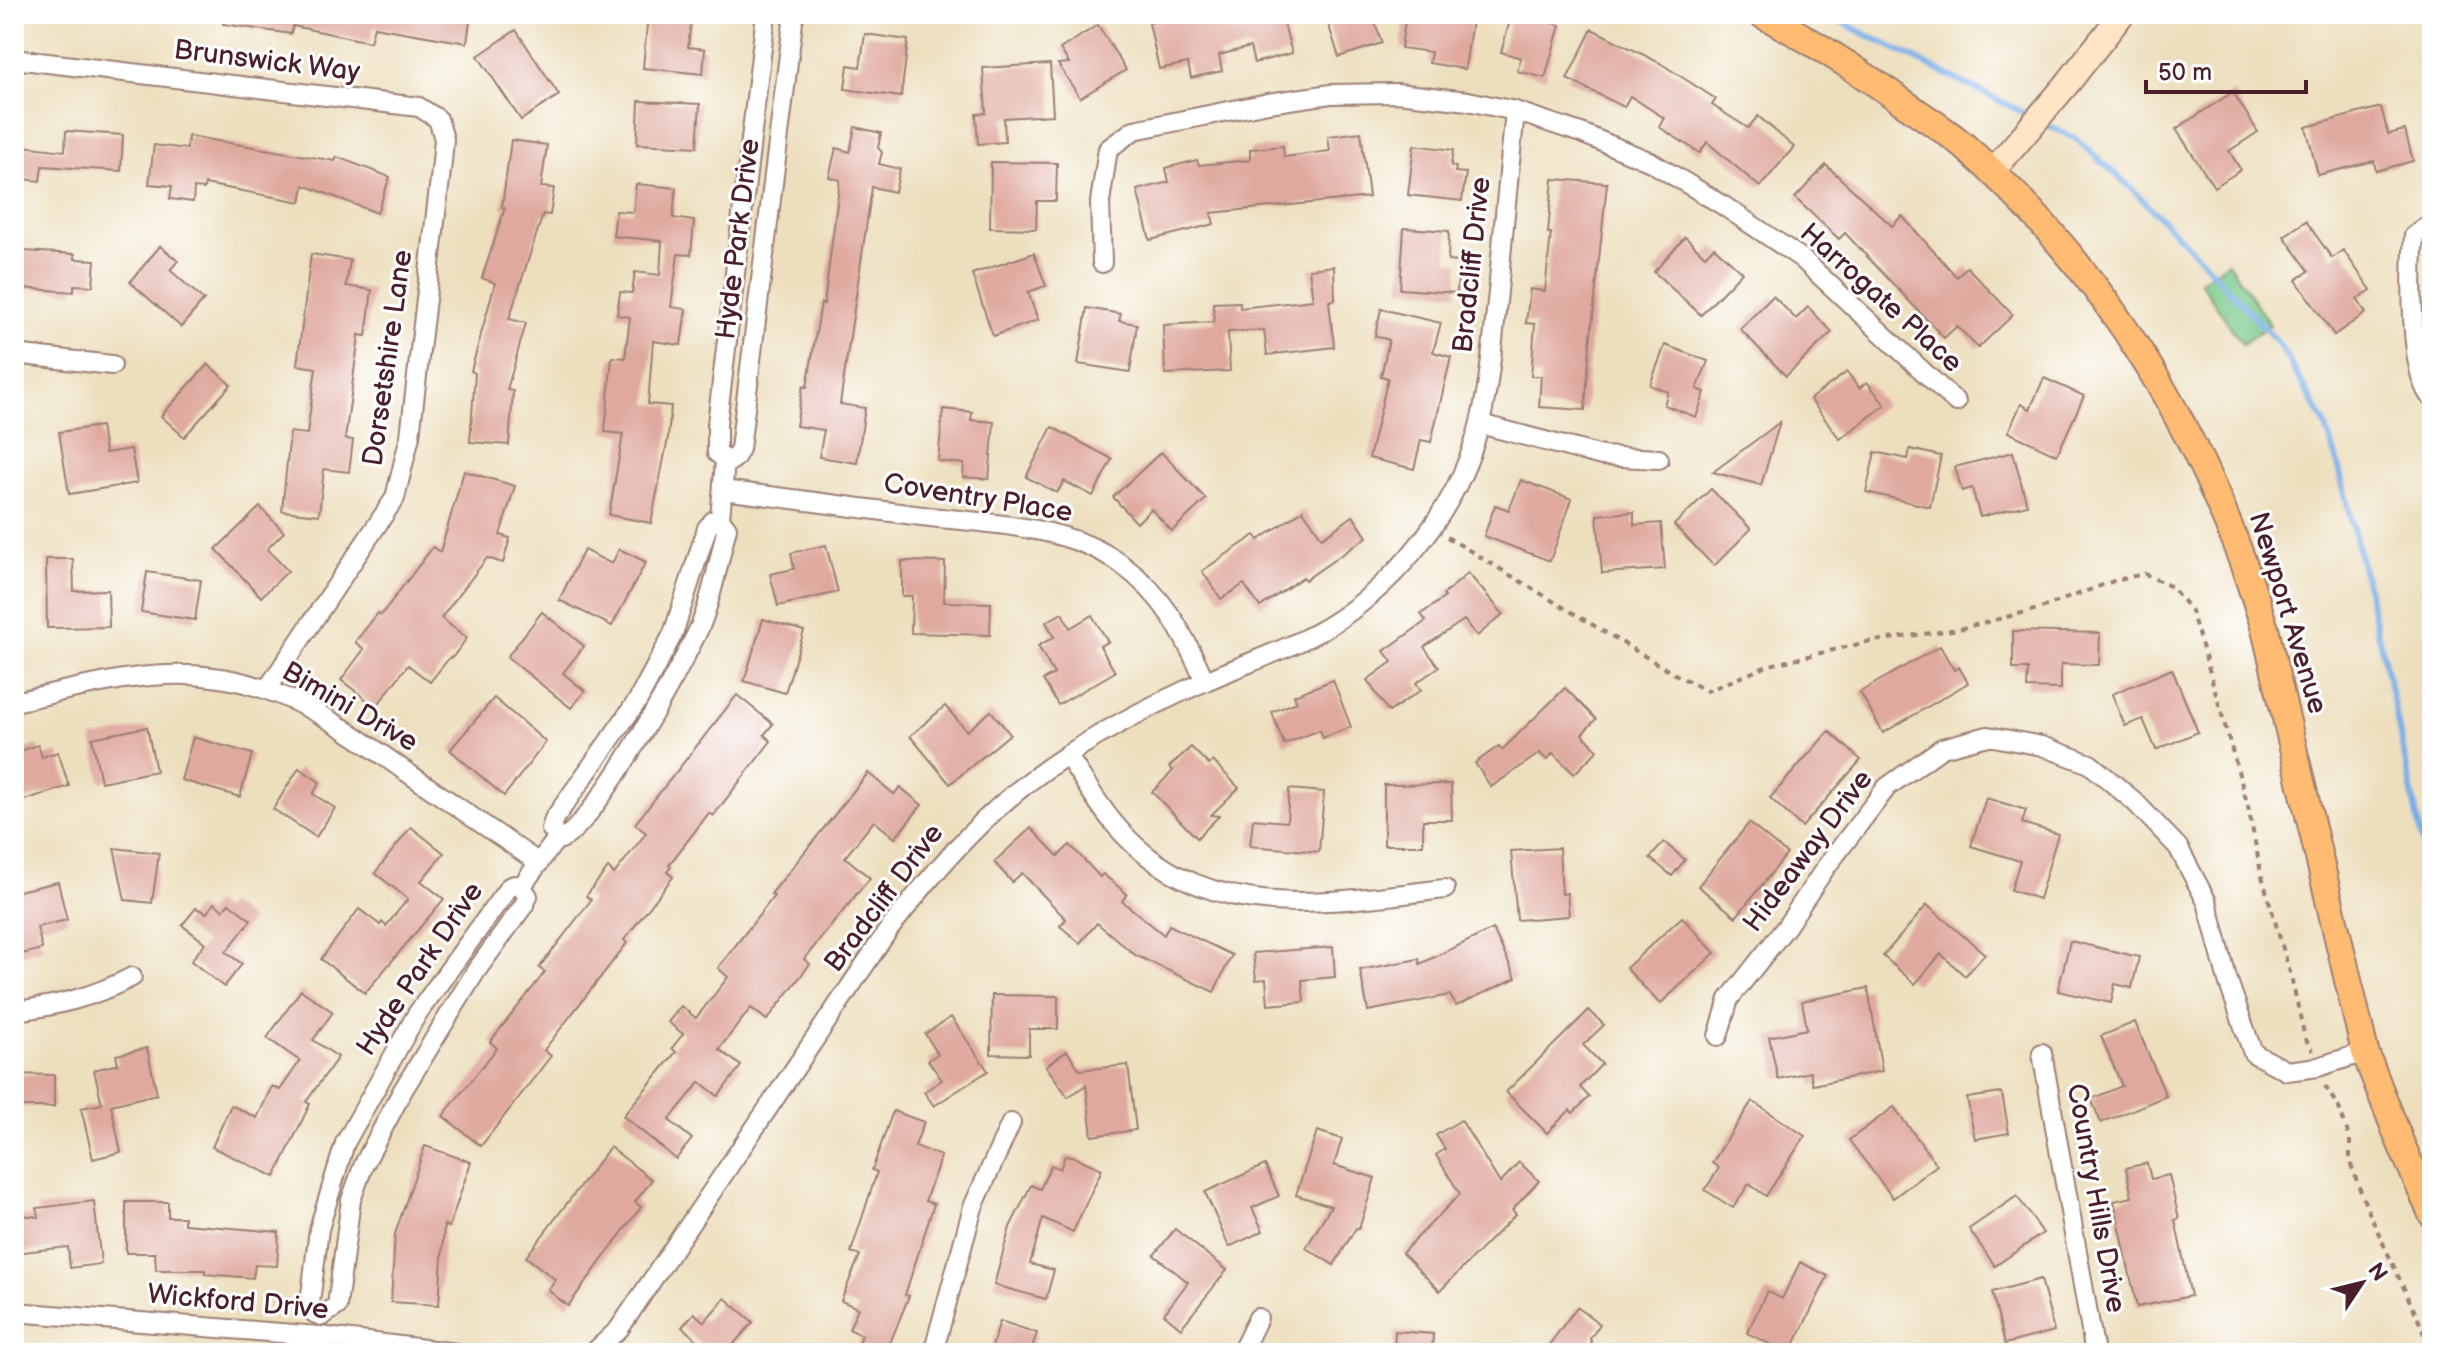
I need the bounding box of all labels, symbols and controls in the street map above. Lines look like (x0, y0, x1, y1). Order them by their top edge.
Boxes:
street label: Brunswick Way (172, 33, 362, 89)
scale bar (2146, 44, 2306, 94)
text: 50 m (2158, 58, 2212, 87)
street label: Hyde Park Drive (709, 137, 767, 341)
street label: Bradcliff Drive (1446, 175, 1498, 355)
street label: Harrogate Place (1793, 217, 1969, 379)
street label: Dorsetshire Lane (356, 248, 420, 468)
street label: Coventry Place (881, 467, 1075, 529)
street label: Newport Avenue (2242, 508, 2334, 718)
street label: Bimini Drive (276, 655, 424, 759)
street label: Hideaway Drive (1736, 764, 1880, 938)
street label: Bradcliff Drive (818, 817, 950, 979)
street label: Hyde Park Drive (350, 876, 490, 1062)
street label: Country Hills Drive (2060, 1081, 2132, 1315)
north arrow (2322, 1243, 2402, 1323)
text: N (2361, 1258, 2393, 1287)
street label: Wickford Drive (146, 1278, 330, 1326)

